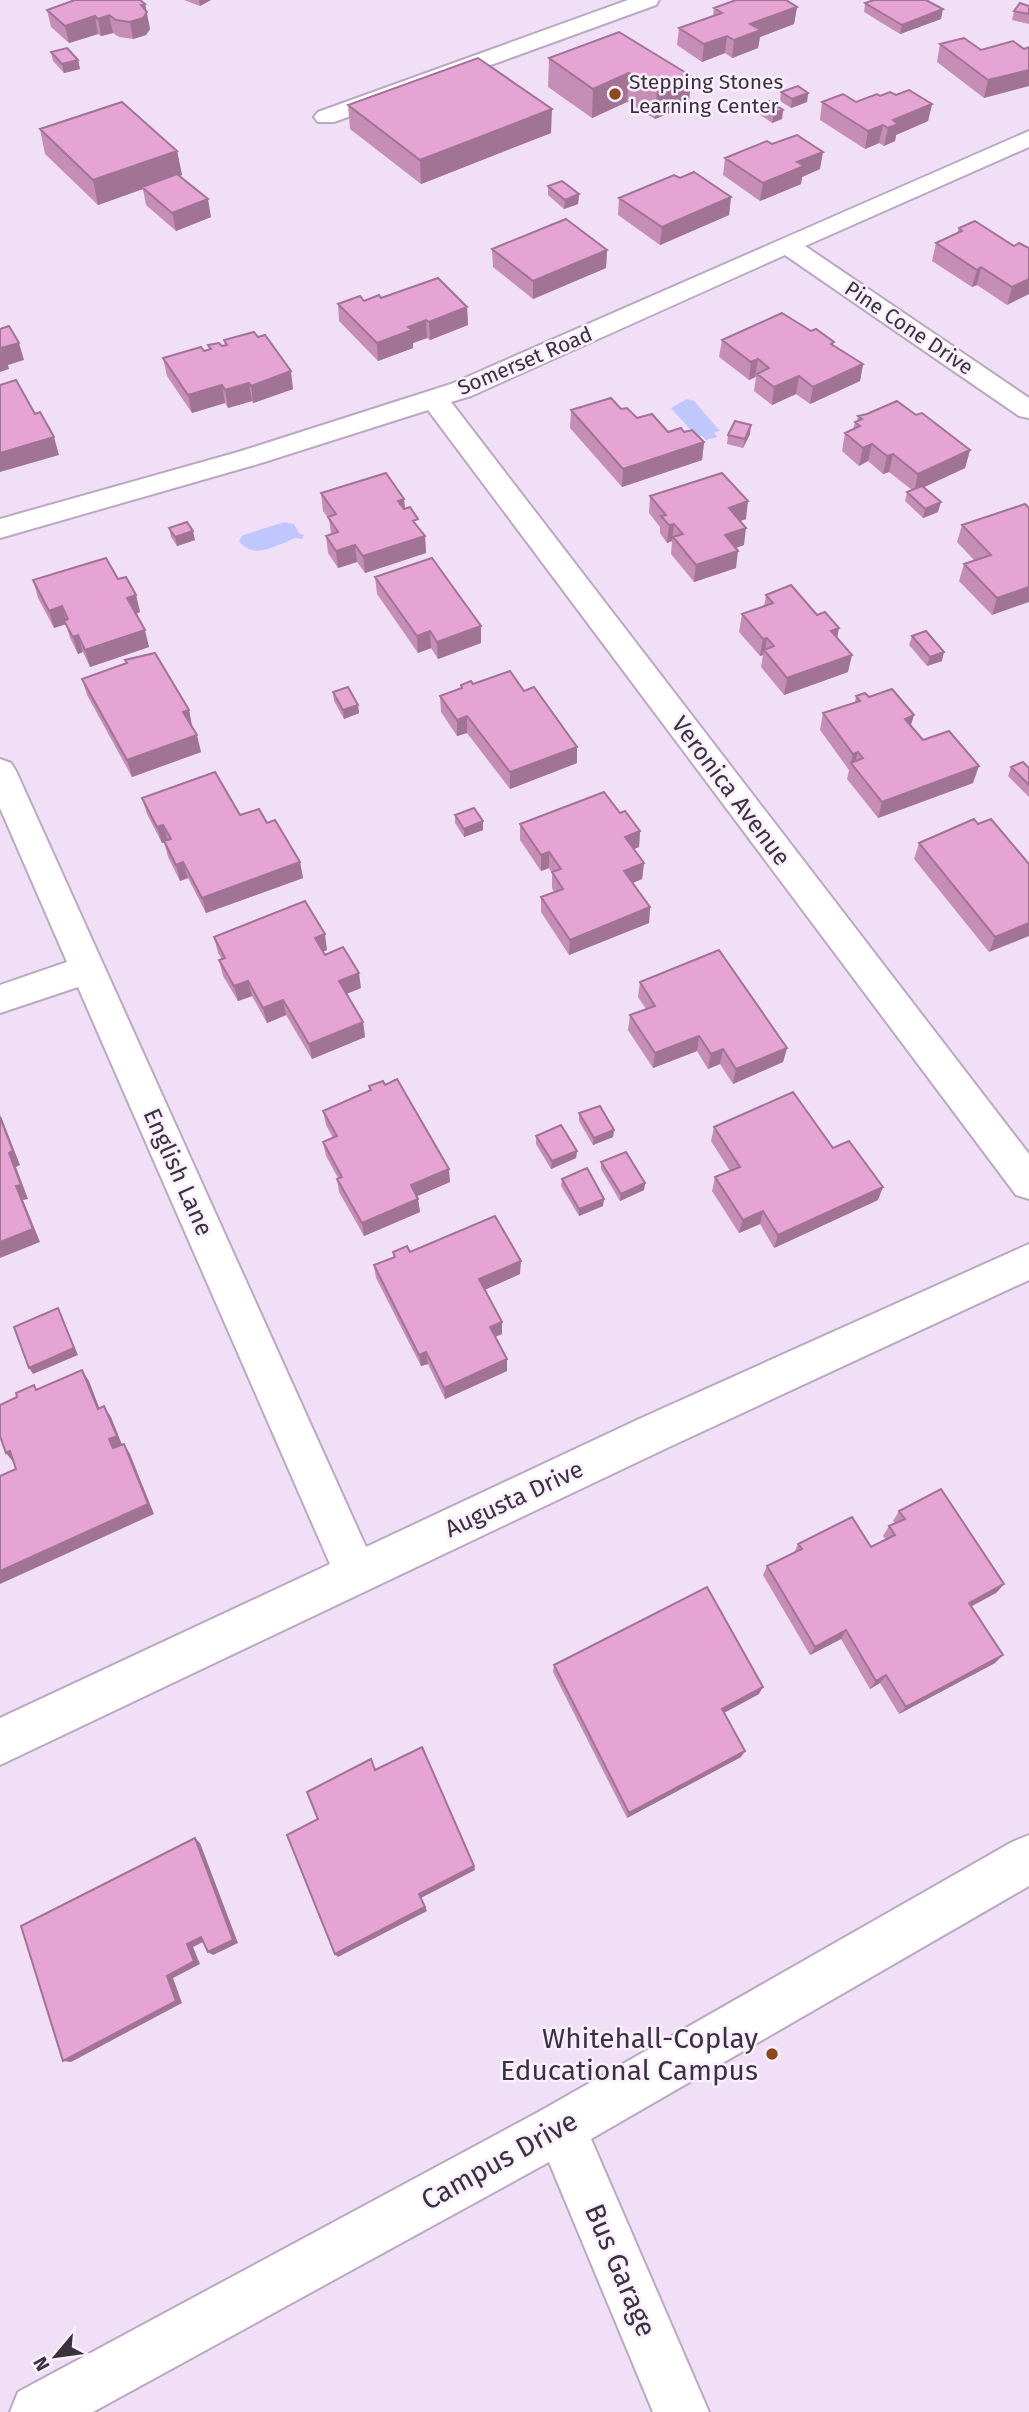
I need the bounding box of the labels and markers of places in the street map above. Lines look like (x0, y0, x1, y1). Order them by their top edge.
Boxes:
place label: Stepping Stones Learning Center (629, 69, 784, 119)
marker: Stepping Stones Learning Center (607, 86, 623, 102)
place label: Whitehall-Coplay Educational Campus (500, 2022, 758, 2087)
marker: Whitehall-Coplay Educational Campus (764, 2046, 780, 2062)

